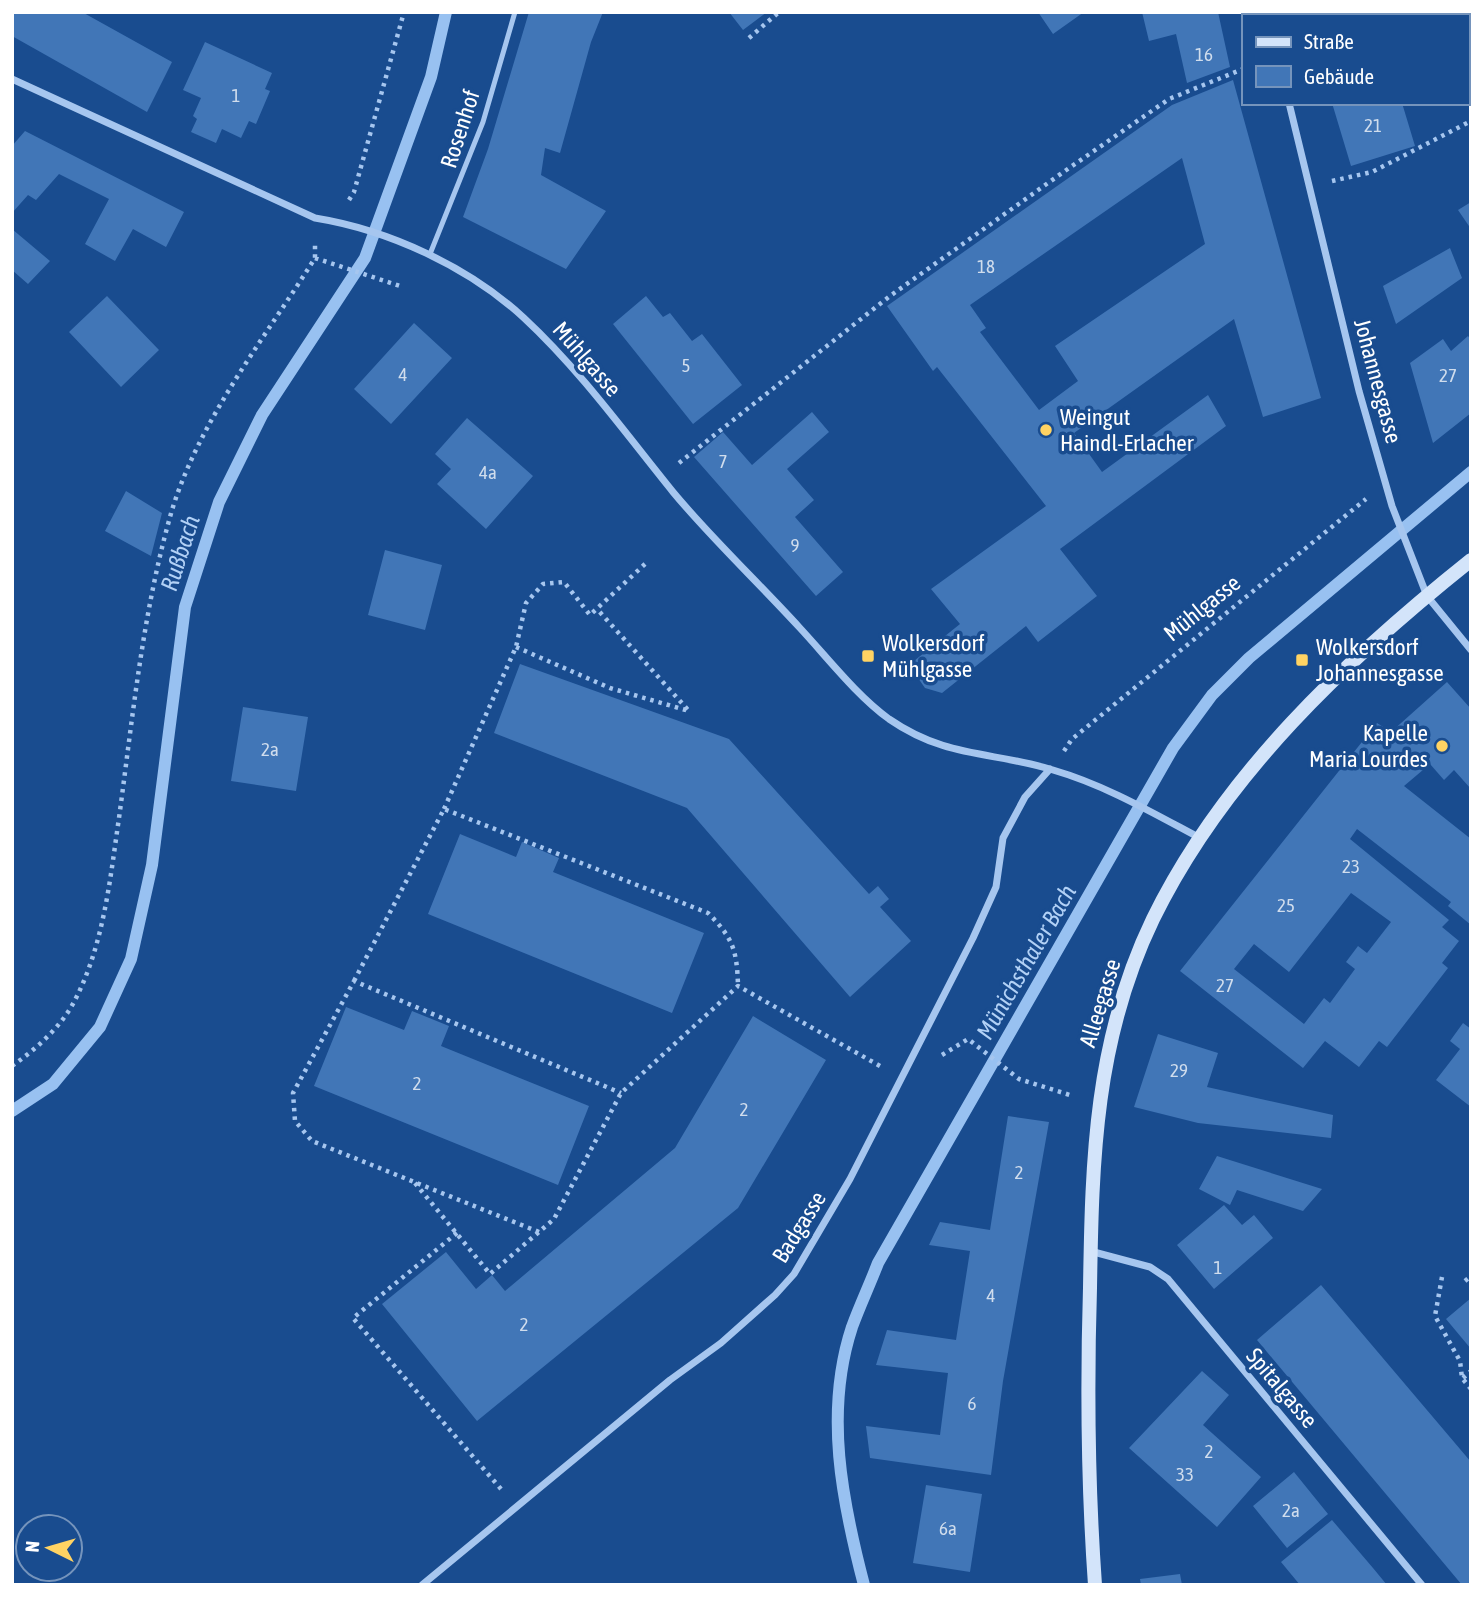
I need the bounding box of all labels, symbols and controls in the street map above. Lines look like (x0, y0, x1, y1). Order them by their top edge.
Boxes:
legend (1242, 14, 1469, 105)
text: Straße (1304, 29, 1354, 53)
house number: 16 (1195, 43, 1213, 65)
text: Gebäude (1304, 64, 1374, 88)
house number: 1 (232, 84, 240, 106)
street label: Rosenhof (435, 87, 485, 171)
house number: 21 (1364, 114, 1382, 136)
house number: 18 (977, 255, 995, 277)
street label: Mühlgasse (548, 316, 626, 402)
street label: Johannesgasse (1349, 316, 1407, 446)
house number: 5 (682, 354, 690, 376)
house number: 4 (399, 363, 408, 385)
house number: 27 (1439, 364, 1457, 386)
place label: Weingut Haindl-Erlacher (1060, 404, 1195, 456)
marker: Weingut Haindl-Erlacher (1038, 422, 1054, 438)
house number: 7 (719, 450, 727, 472)
house number: 4a (479, 461, 497, 483)
water label: Rußbach (155, 511, 205, 594)
house number: 9 (791, 534, 800, 556)
street label: Mühlgasse (1159, 570, 1245, 646)
place label: Wolkersdorf Mühlgasse (882, 630, 985, 682)
place label: Wolkersdorf Johannesgasse (1316, 634, 1444, 686)
marker: Wolkersdorf Mühlgasse (860, 648, 876, 664)
marker: Wolkersdorf Johannesgasse (1294, 652, 1310, 668)
place label: Kapelle Maria Lourdes (1309, 720, 1428, 772)
house number: 2a (261, 738, 279, 760)
marker: Kapelle Maria Lourdes (1434, 738, 1450, 754)
house number: 23 (1342, 855, 1360, 877)
water label: Münichsthaler Bach (971, 880, 1081, 1044)
house number: 25 (1277, 894, 1295, 916)
street label: Alleegasse (1074, 956, 1126, 1050)
house number: 27 (1216, 974, 1234, 996)
house number: 29 (1170, 1059, 1188, 1081)
house number: 2 (413, 1072, 421, 1094)
house number: 2 (740, 1098, 748, 1120)
house number: 2 (1015, 1161, 1023, 1183)
street label: Badgasse (767, 1186, 831, 1268)
house number: 1 (1214, 1256, 1222, 1278)
house number: 4 (987, 1284, 996, 1306)
house number: 2 (520, 1313, 528, 1335)
street label: Spitalgasse (1241, 1343, 1323, 1433)
house number: 6 (968, 1392, 977, 1414)
house number: 2 (1205, 1440, 1213, 1462)
house number: 33 (1176, 1463, 1194, 1485)
house number: 2a (1282, 1499, 1300, 1521)
north arrow (14, 1513, 84, 1583)
house number: 6a (939, 1517, 957, 1539)
text: N (21, 1540, 44, 1553)

